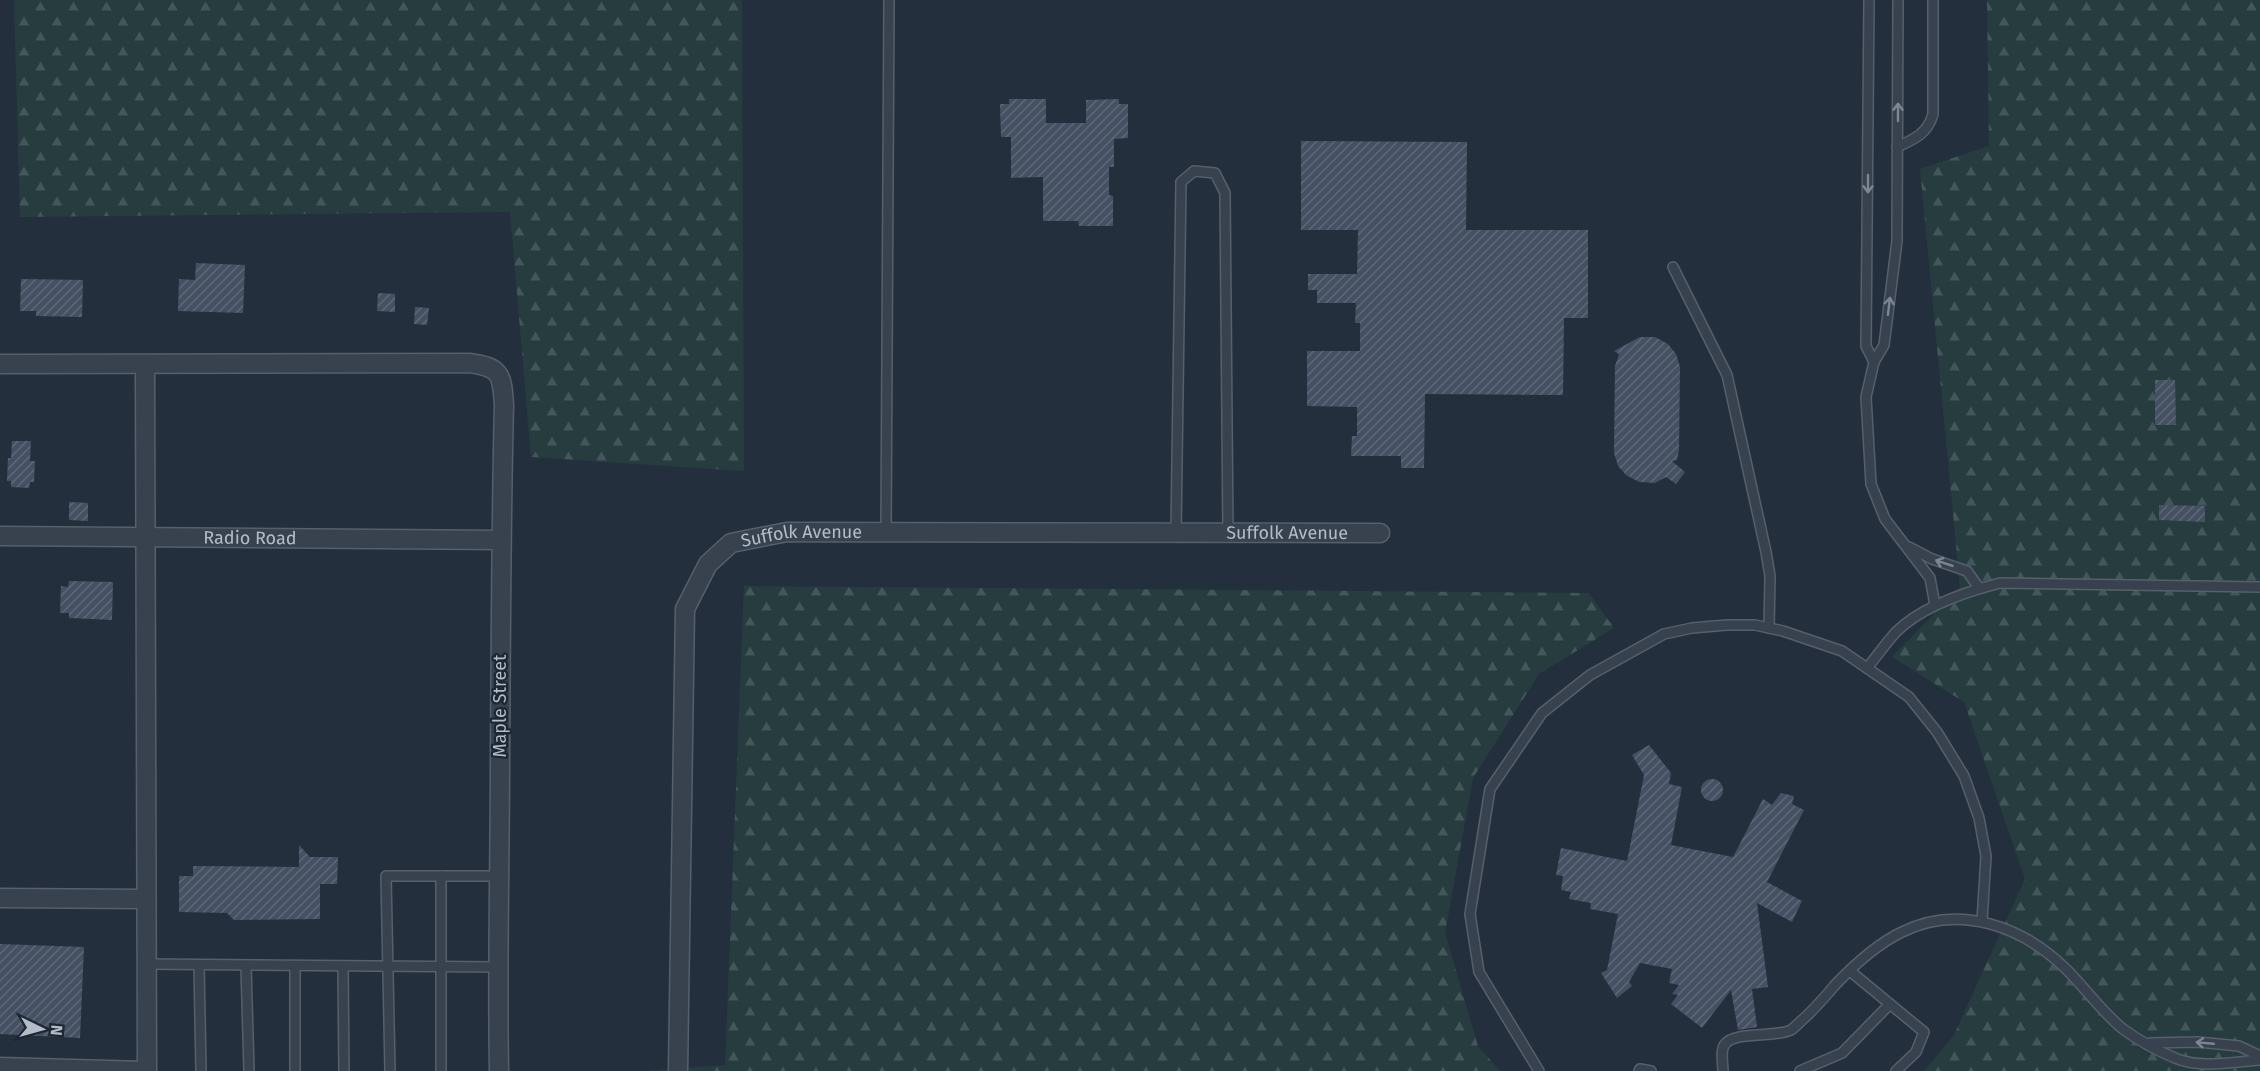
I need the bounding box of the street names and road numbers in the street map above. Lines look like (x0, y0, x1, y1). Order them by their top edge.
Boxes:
street label: Suffolk Avenue (739, 521, 862, 552)
street label: Suffolk Avenue (1226, 522, 1348, 544)
street label: Radio Road (203, 527, 297, 549)
street label: Maple Street (489, 654, 511, 758)

